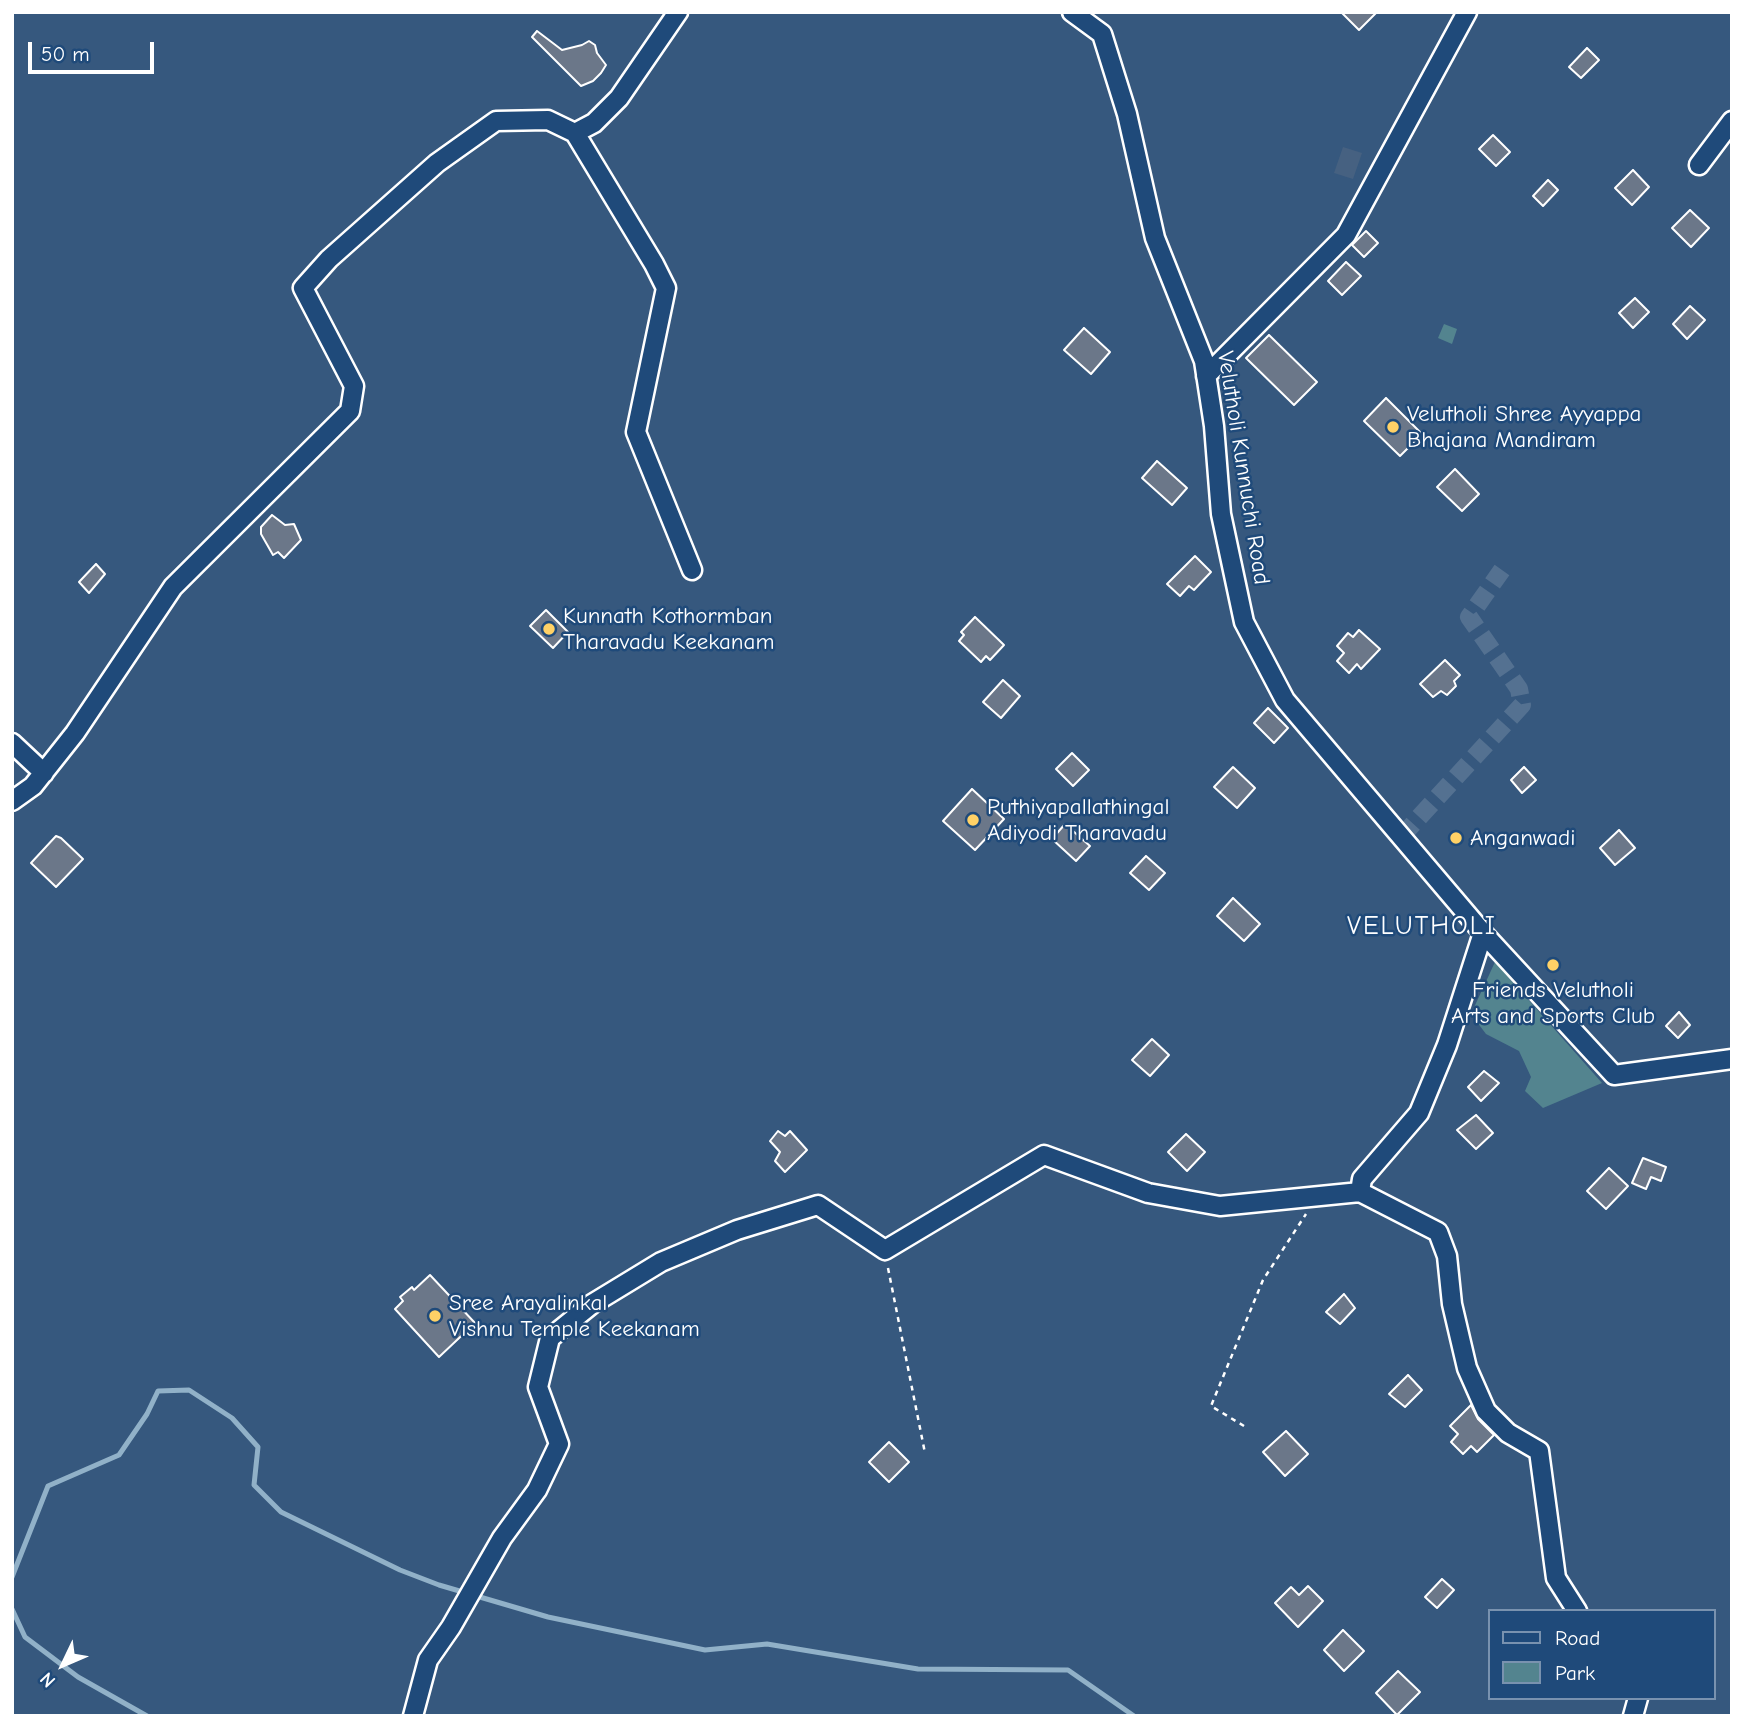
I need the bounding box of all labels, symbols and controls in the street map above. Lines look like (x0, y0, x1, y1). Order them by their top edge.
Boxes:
scale bar (32, 28, 158, 72)
text: 50 m (41, 42, 90, 66)
street label: Velutholi Kunnuchi Road (1211, 349, 1275, 587)
place label: Velutholi Shree Ayyappa Bhajana Mandiram (1407, 400, 1641, 454)
marker: Velutholi Shree Ayyappa Bhajana Mandiram (1385, 419, 1401, 435)
place label: Kunnath Kothormban Tharavadu Keekanam (563, 602, 774, 656)
marker: Kunnath Kothormban Tharavadu Keekanam (541, 621, 557, 637)
place label: Puthiyapallathingal Adiyodi Tharavadu (987, 793, 1170, 847)
marker: Puthiyapallathingal Adiyodi Tharavadu (965, 812, 981, 828)
place label: Anganwadi (1470, 824, 1575, 852)
marker: Anganwadi (1448, 830, 1464, 846)
district label: VELUTHOLI (1348, 911, 1496, 943)
marker: Friends Velutholi Arts and Sports Club (1545, 957, 1561, 973)
place label: Friends Velutholi Arts and Sports Club (1451, 976, 1655, 1030)
place label: Sree Arayalinkal Vishnu Temple Keekanam (449, 1289, 700, 1343)
marker: Sree Arayalinkal Vishnu Temple Keekanam (427, 1308, 443, 1324)
legend (1488, 1609, 1716, 1700)
text: Road (1555, 1626, 1600, 1650)
north arrow (28, 1630, 98, 1700)
text: Park (1555, 1661, 1595, 1685)
text: N (36, 1667, 60, 1692)

